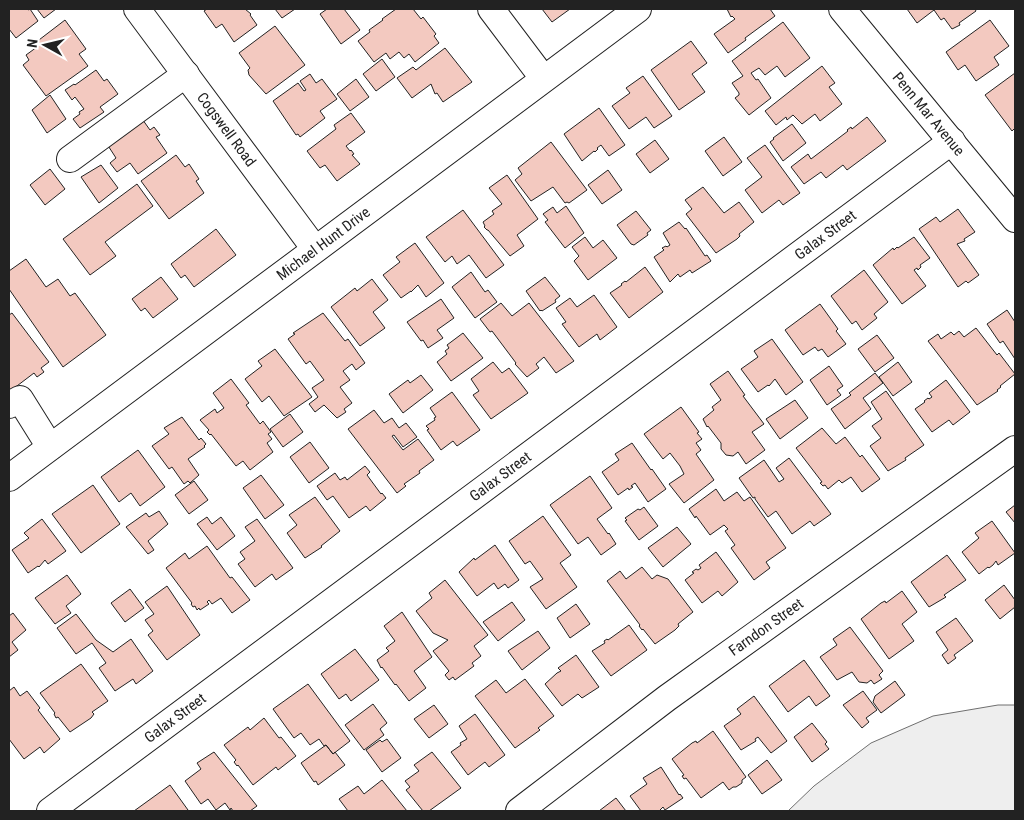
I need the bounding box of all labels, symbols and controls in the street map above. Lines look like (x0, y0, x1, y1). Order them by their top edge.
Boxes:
north arrow (20, 20, 70, 70)
text: N (24, 38, 41, 49)
street label: Penn Mar Avenue (889, 68, 968, 159)
street label: Cogswell Road (193, 89, 260, 170)
street label: Michael Hunt Drive (273, 203, 373, 284)
street label: Galax Street (791, 206, 860, 264)
street label: Galax Street (466, 448, 535, 505)
street label: Farndon Street (725, 595, 807, 660)
street label: Galax Street (141, 689, 209, 747)

